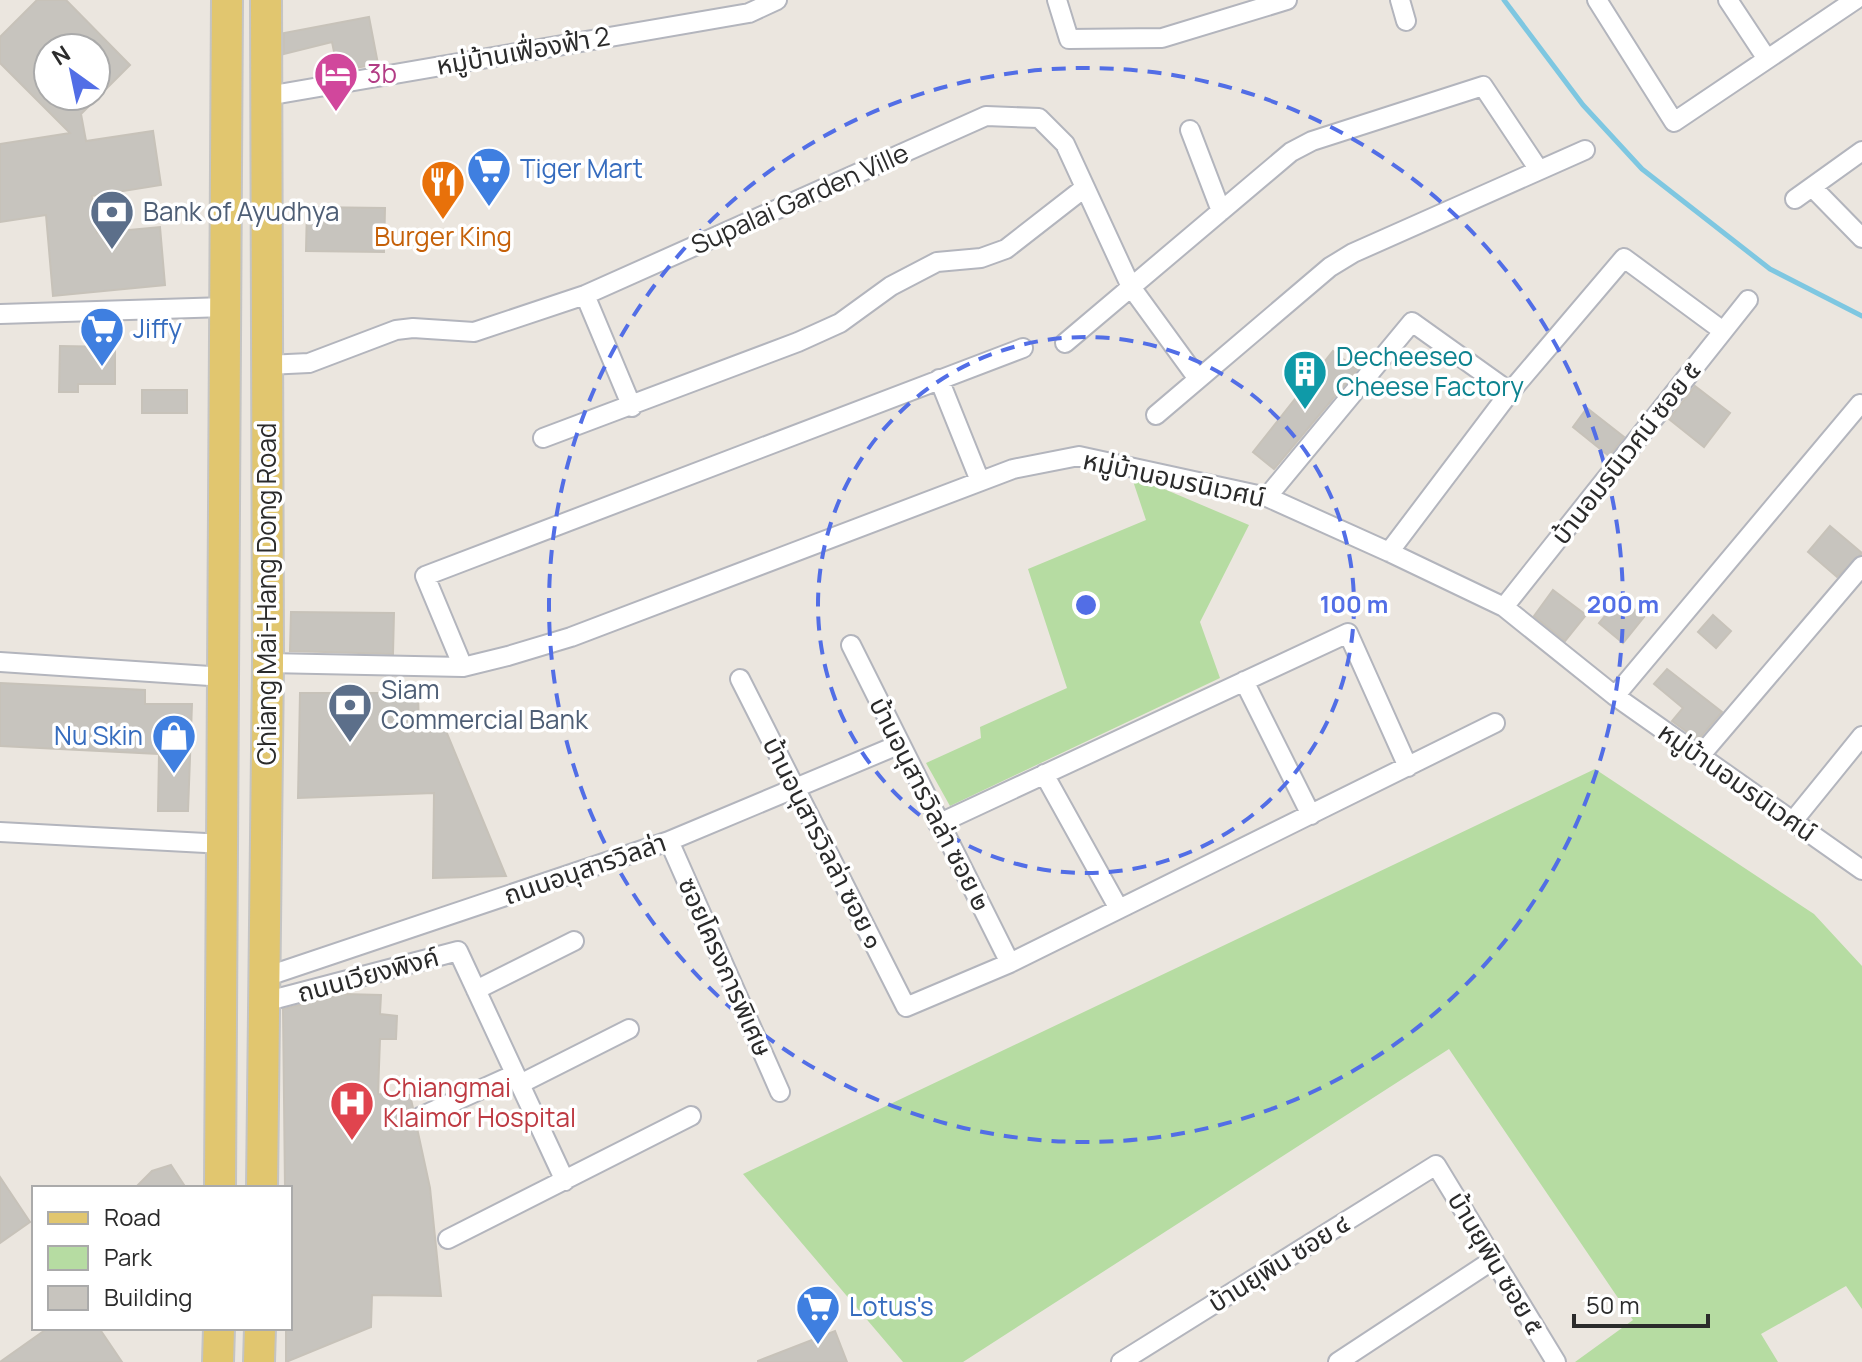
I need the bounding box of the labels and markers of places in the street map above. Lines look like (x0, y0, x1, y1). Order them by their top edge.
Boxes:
hotel icon: 3b (312, 50, 360, 113)
place label: 3b (367, 55, 397, 91)
supermarket icon: Tiger Mart (465, 145, 513, 208)
place label: Tiger Mart (520, 150, 643, 186)
restaurant icon: Burger King (419, 158, 467, 221)
bank icon: Bank of Ayudhya (88, 188, 136, 251)
place label: Bank of Ayudhya (143, 193, 340, 229)
place label: Burger King (374, 218, 512, 254)
supermarket icon: Jiffy (78, 305, 126, 368)
place label: Jiffy (133, 310, 182, 346)
place label: Decheeseo Cheese Factory (1336, 338, 1524, 404)
building icon: Decheeseo Cheese Factory (1281, 348, 1329, 411)
centre of rings (1072, 591, 1100, 619)
place label: Siam Commercial Bank (381, 671, 589, 737)
bank icon: Siam Commercial Bank (326, 681, 374, 744)
shop icon: Nu Skin (150, 712, 198, 775)
place label: Nu Skin (54, 717, 143, 753)
place label: Chiangmai Klaimor Hospital (383, 1069, 576, 1135)
hospital icon: Chiangmai Klaimor Hospital (328, 1079, 376, 1142)
supermarket icon: Lotus's (794, 1283, 842, 1346)
place label: Lotus's (849, 1288, 934, 1324)

